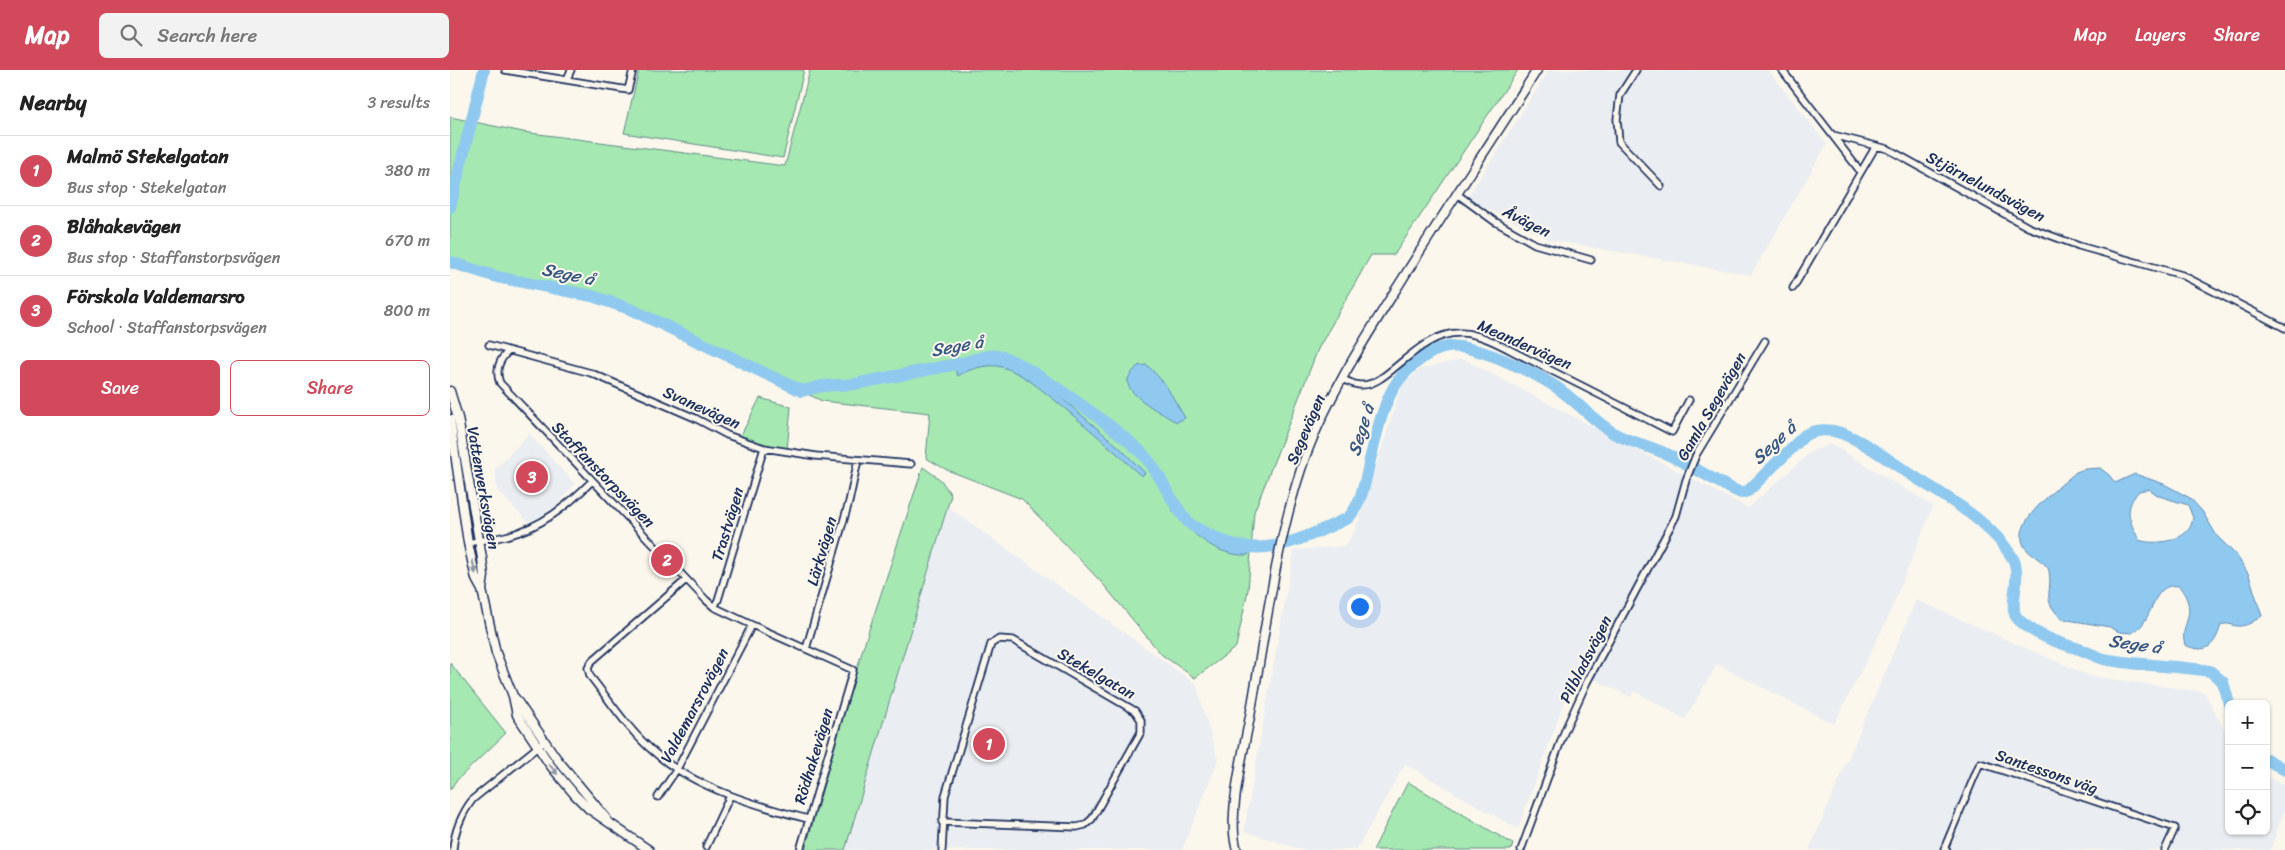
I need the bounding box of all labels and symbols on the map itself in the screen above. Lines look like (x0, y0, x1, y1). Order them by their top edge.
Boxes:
street label: Stjärnelundsvägen (1921, 143, 2051, 230)
street label: Åvägen (1497, 197, 1556, 246)
water label: Sege å (539, 253, 600, 296)
street label: Meandervägen (1473, 311, 1577, 378)
water label: Sege å (928, 325, 989, 366)
street label: Gamla Segevägen (1668, 346, 1755, 466)
street label: Svanevägen (658, 377, 746, 438)
street label: Segevägen (1278, 389, 1334, 469)
water label: Sege å (1338, 397, 1385, 460)
water label: Sege å (1744, 411, 1806, 473)
street label: Staffanstorpsvägen (545, 414, 663, 535)
street label: Vattenverksvägen (458, 424, 509, 552)
pin: 3 (516, 458, 548, 496)
street label: Trastvägen (702, 483, 753, 565)
street label: Lärkvägen (798, 513, 845, 589)
pin: 2 (651, 541, 683, 579)
one-way arrow (470, 560, 478, 575)
your location (1347, 594, 1373, 620)
street label: Pilbladsvägen (1551, 610, 1620, 708)
water label: Sege å (2107, 624, 2166, 664)
street label: Stekelgatan (1052, 639, 1142, 708)
street label: Valdemarsrovägen (652, 642, 737, 768)
street label: Rödhakevägen (785, 704, 842, 808)
pin: 1 (973, 725, 1005, 763)
street label: Santessons väg (1992, 740, 2102, 803)
one-way arrow (548, 762, 559, 775)

